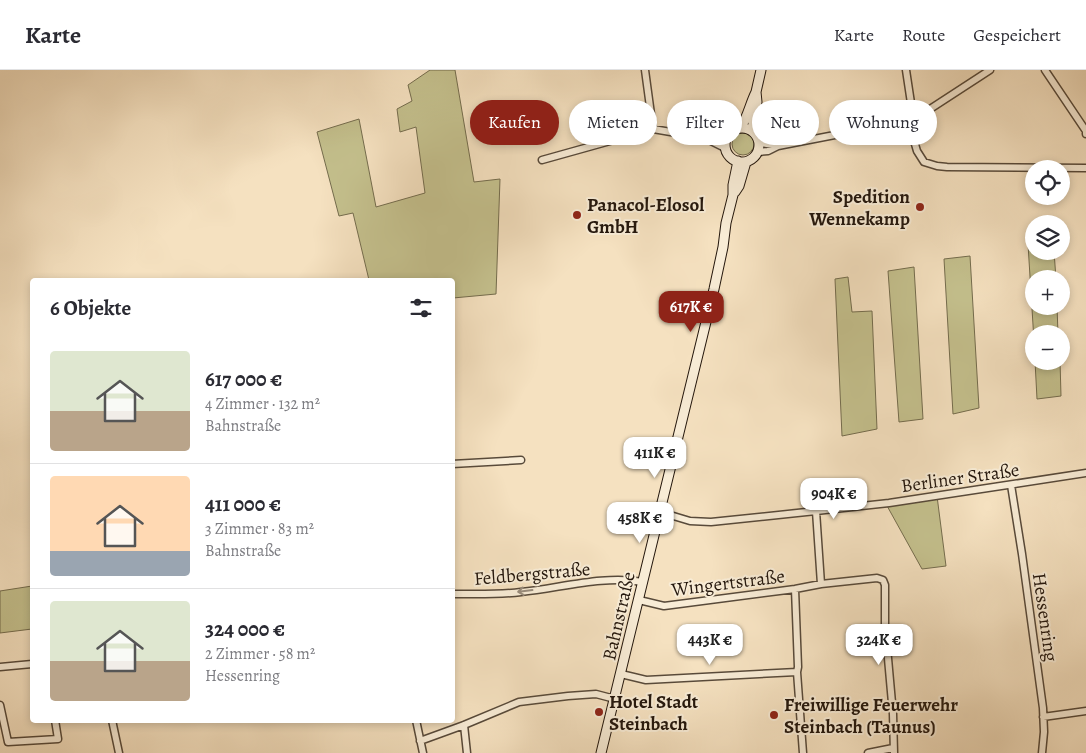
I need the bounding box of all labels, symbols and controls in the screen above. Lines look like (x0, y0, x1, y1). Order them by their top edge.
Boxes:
text: Karte (25, 19, 81, 51)
text: Karte (834, 23, 874, 47)
text: Route (902, 23, 945, 47)
text: Gespeichert (973, 23, 1061, 47)
chip: Kaufen (470, 100, 559, 145)
chip: Mieten (569, 100, 657, 145)
chip: Filter (667, 100, 742, 145)
chip: Neu (752, 100, 819, 145)
chip: Wohnung (829, 100, 937, 145)
map controls (1025, 160, 1070, 370)
button: locate (1025, 160, 1070, 205)
place label: Spedition Wennekamp (808, 184, 910, 232)
place label: Panacol-Elosol GmbH (587, 192, 704, 240)
marker: Spedition Wennekamp (914, 201, 926, 213)
marker: Panacol-Elosol GmbH (571, 209, 583, 221)
button: layers (1025, 215, 1070, 260)
button: + (1025, 270, 1070, 315)
pin: 617K € (650, 290, 732, 333)
text: 6 Objekte (50, 294, 131, 322)
icon: filters (407, 294, 435, 322)
text: 617K € (670, 296, 712, 318)
button: − (1025, 325, 1070, 370)
text: 617 000 € (205, 365, 282, 393)
icon: home (90, 371, 150, 431)
text: 4 Zimmer · 132 m² (205, 393, 320, 415)
text: Bahnstraße (205, 415, 281, 437)
pin: 411K € (614, 436, 696, 479)
text: 411K € (634, 442, 676, 464)
street label: Berliner Straße (899, 457, 1021, 499)
pin: 904K € (793, 478, 875, 520)
text: 904K € (811, 483, 857, 505)
text: 411 000 € (205, 490, 281, 518)
icon: home (90, 496, 150, 556)
pin: 458K € (599, 502, 681, 544)
text: 458K € (618, 507, 662, 529)
text: 3 Zimmer · 83 m² (205, 518, 314, 540)
text: Bahnstraße (205, 540, 281, 562)
street label: Feldbergstraße (473, 556, 591, 592)
street label: Wingertstraße (669, 563, 786, 603)
street label: Bahnstraße (596, 569, 642, 663)
street label: Hessenring (1026, 571, 1064, 664)
one-way arrow (518, 586, 534, 596)
text: 324 000 € (205, 615, 285, 643)
icon: home (90, 621, 150, 681)
pin: 443K € (669, 624, 751, 666)
pin: 324K € (838, 624, 920, 666)
text: 443K € (688, 629, 732, 651)
text: 324K € (857, 629, 901, 651)
text: 2 Zimmer · 58 m² (205, 643, 315, 665)
text: Hessenring (205, 665, 280, 687)
place label: Hotel Stadt Steinbach (609, 689, 699, 737)
place label: Freiwillige Feuerwehr Steinbach (Taunus) (784, 692, 958, 740)
marker: Hotel Stadt Steinbach (593, 706, 605, 718)
marker: Freiwillige Feuerwehr Steinbach (Taunus) (768, 709, 780, 721)

